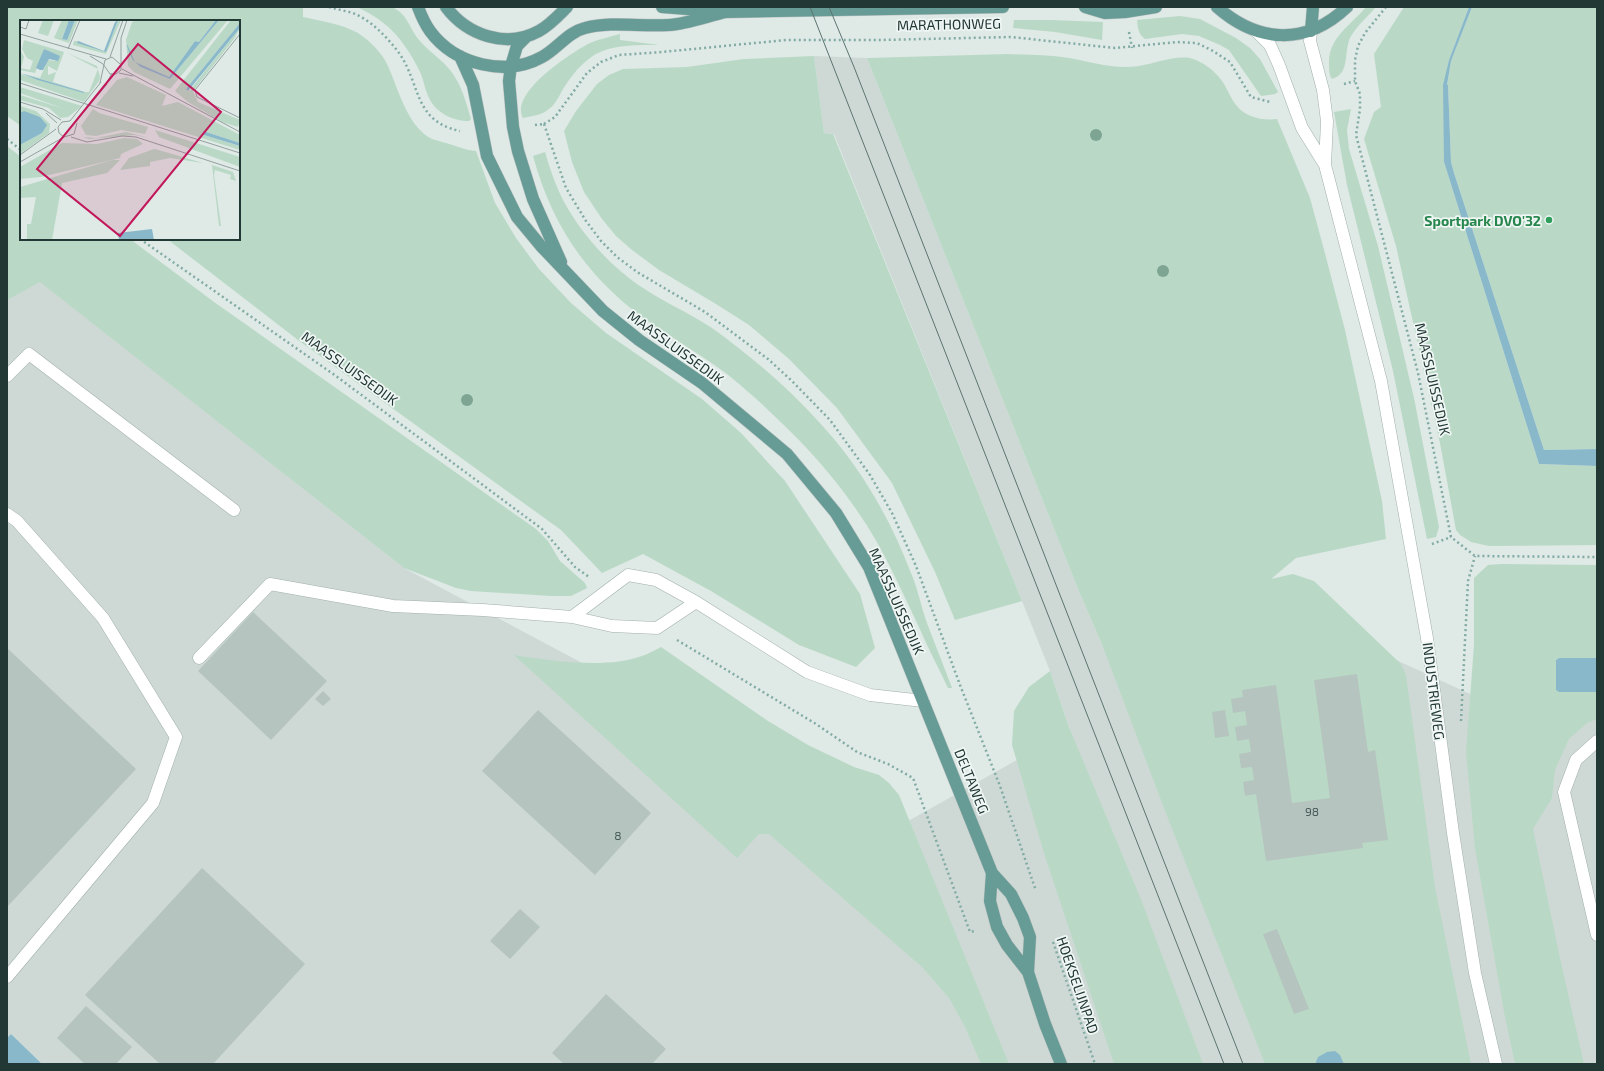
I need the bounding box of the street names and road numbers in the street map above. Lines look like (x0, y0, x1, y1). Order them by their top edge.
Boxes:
street label: MARATHONWEG (897, 15, 1001, 33)
street label: MAASSLUISSEDIJK (625, 306, 728, 388)
street label: MAASSLUISSEDIJK (1412, 321, 1454, 438)
street label: MAASSLUISSEDIJK (299, 327, 402, 409)
street label: MAASSLUISSEDIJK (866, 545, 928, 658)
street label: INDUSTRIEWEG (1420, 641, 1448, 741)
street label: DELTAWEG (951, 746, 993, 816)
street label: HOEKSELIJNPAD (1053, 934, 1103, 1036)

